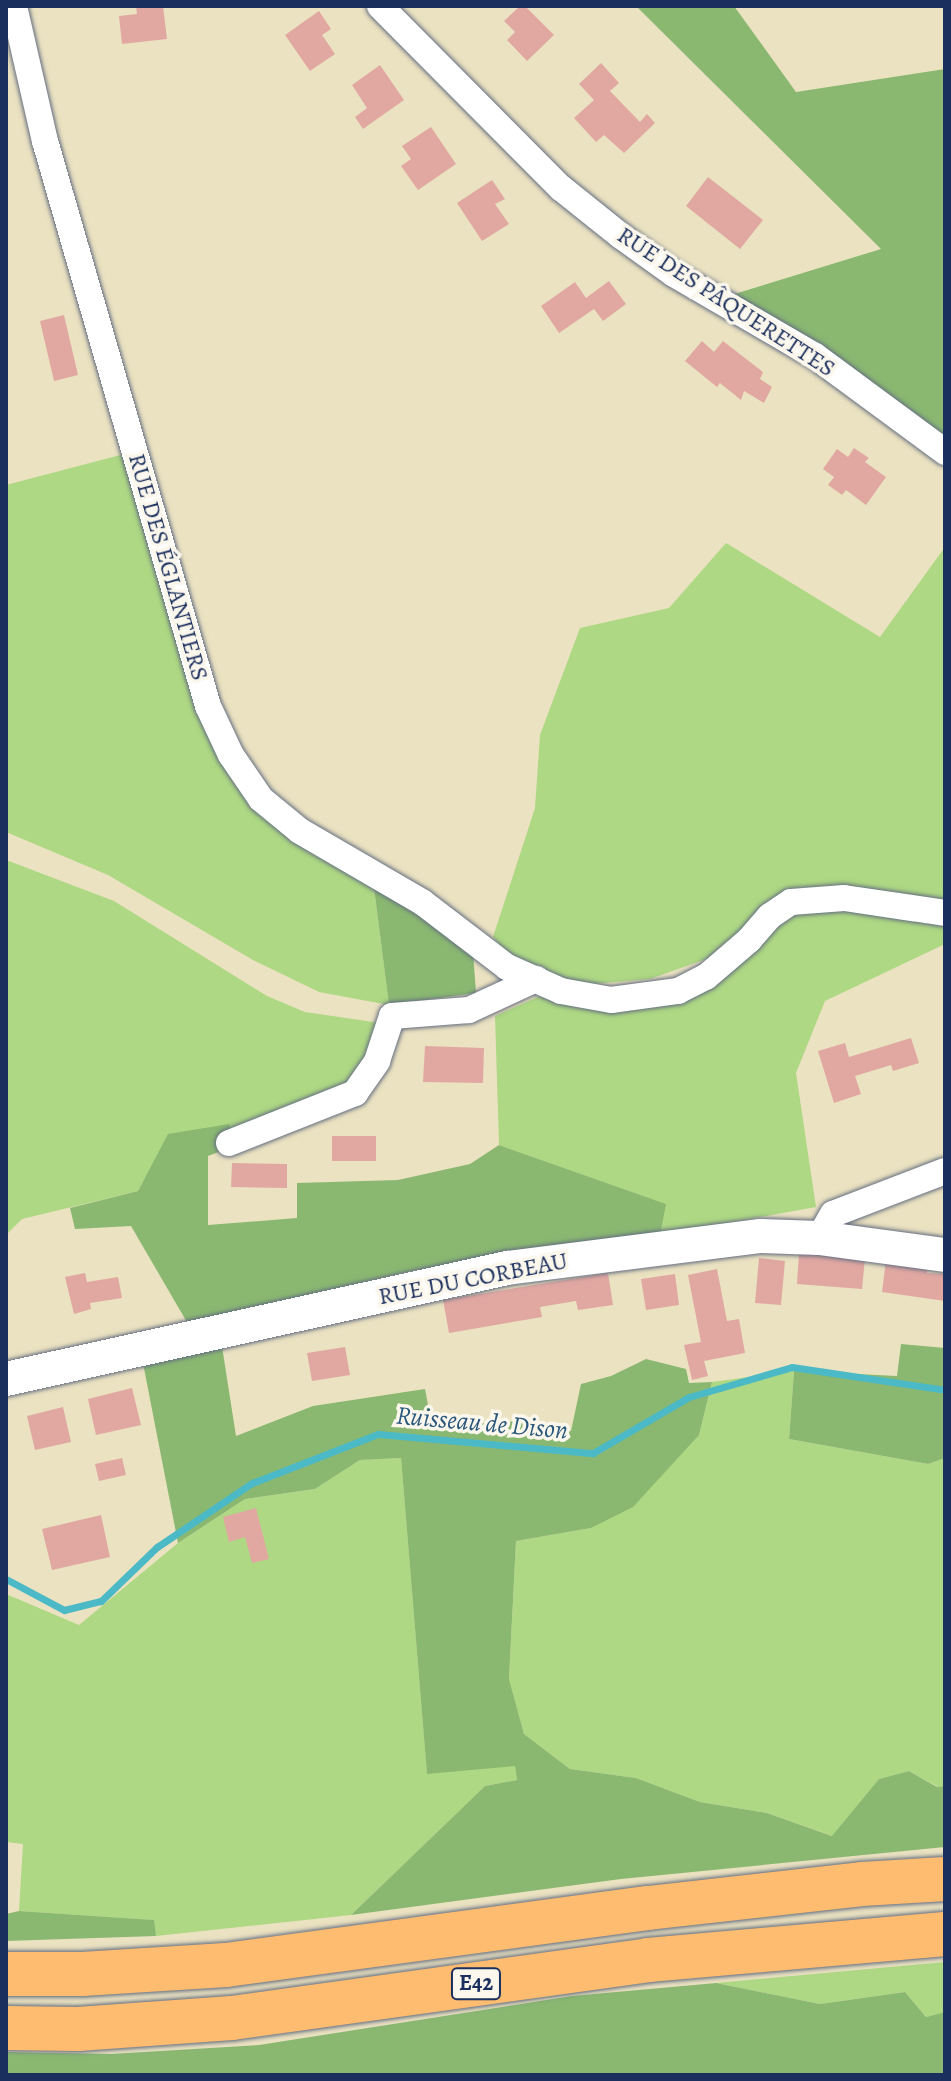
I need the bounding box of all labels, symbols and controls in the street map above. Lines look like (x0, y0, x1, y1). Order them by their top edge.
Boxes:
street label: RUE DES PÂQUERETTES (612, 221, 840, 383)
street label: RUE DES ÉGLANTIERS (122, 450, 214, 684)
street label: RUE DU CORBEAU (376, 1247, 570, 1311)
water label: Ruisseau de Dison (395, 1400, 569, 1446)
road number: E42 (450, 1966, 502, 2002)

